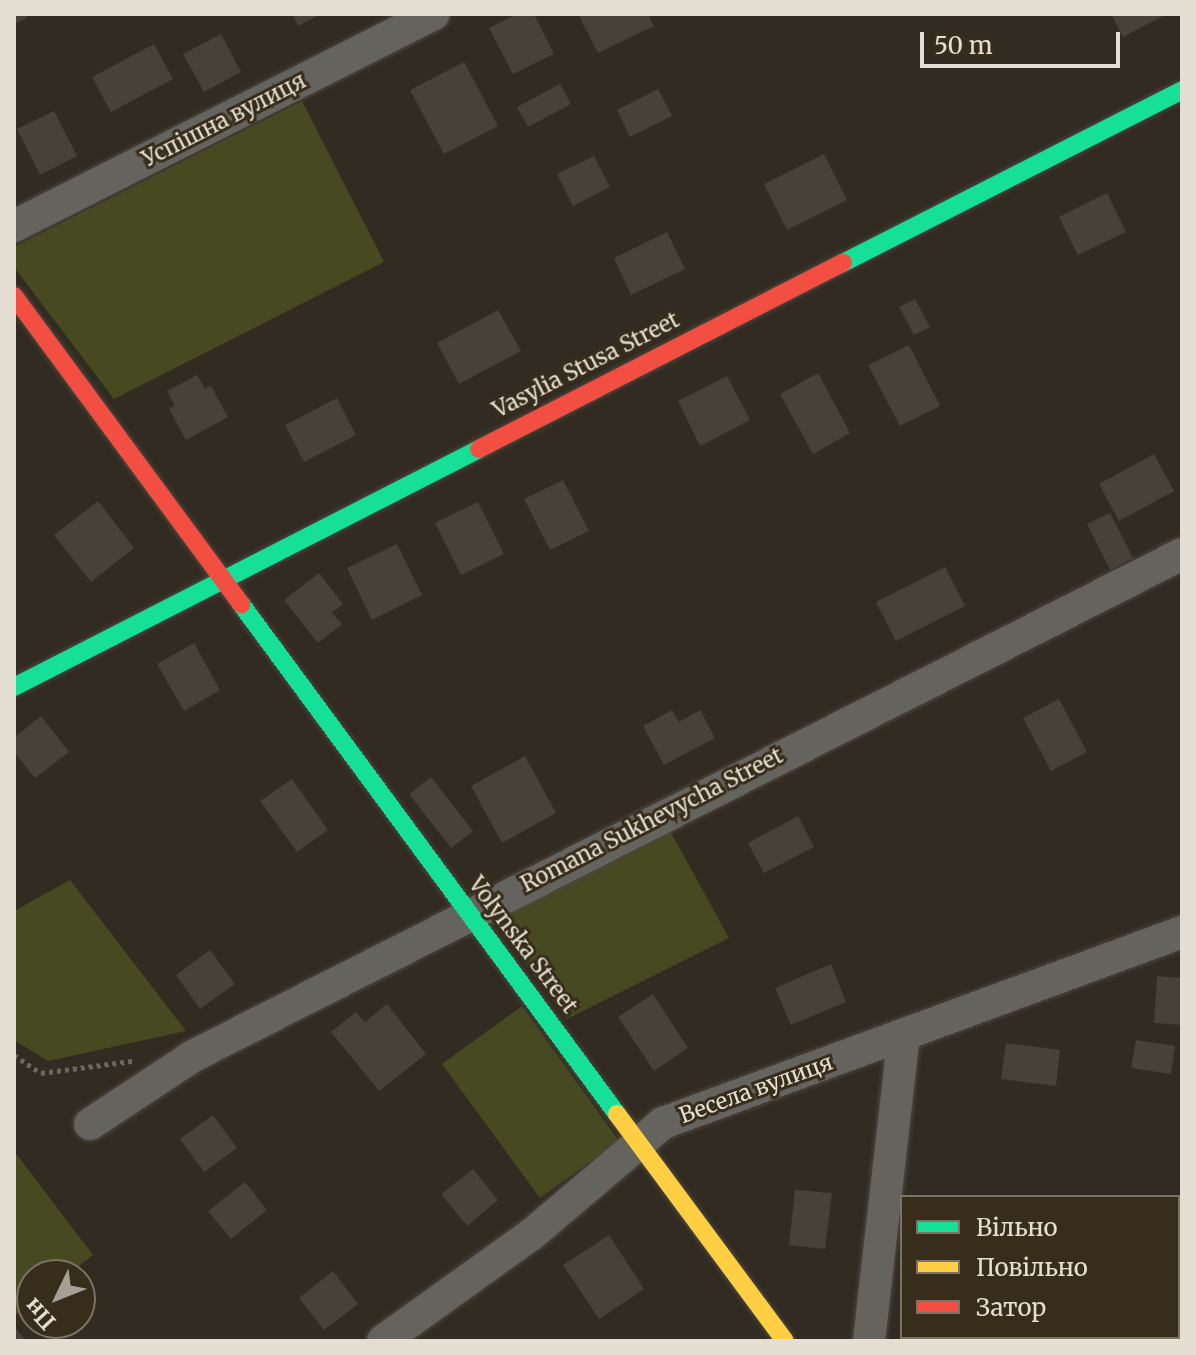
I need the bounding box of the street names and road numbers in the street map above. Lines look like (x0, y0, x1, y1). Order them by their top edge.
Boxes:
street label: Успішна вулиця (138, 67, 310, 173)
street label: Vasylia Stusa Street (488, 307, 684, 423)
street label: Romana Sukhevycha Street (517, 742, 787, 898)
street label: Volynska Street (463, 871, 583, 1019)
street label: Весела вулиця (676, 1049, 836, 1129)

